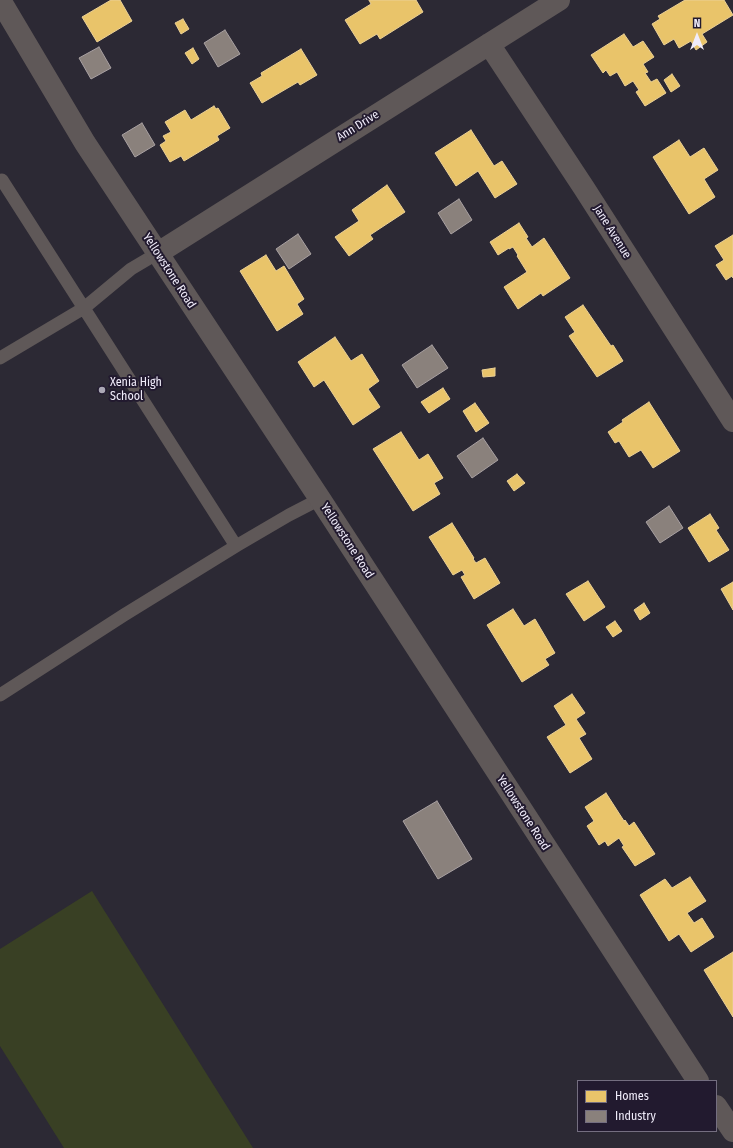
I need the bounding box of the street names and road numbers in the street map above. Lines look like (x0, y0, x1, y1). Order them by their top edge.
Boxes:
street label: Ann Drive (334, 107, 382, 145)
street label: Jane Avenue (590, 203, 634, 261)
street label: Yellowstone Road (139, 231, 199, 311)
street label: Yellowstone Road (317, 501, 377, 581)
street label: Yellowstone Road (493, 773, 553, 853)

